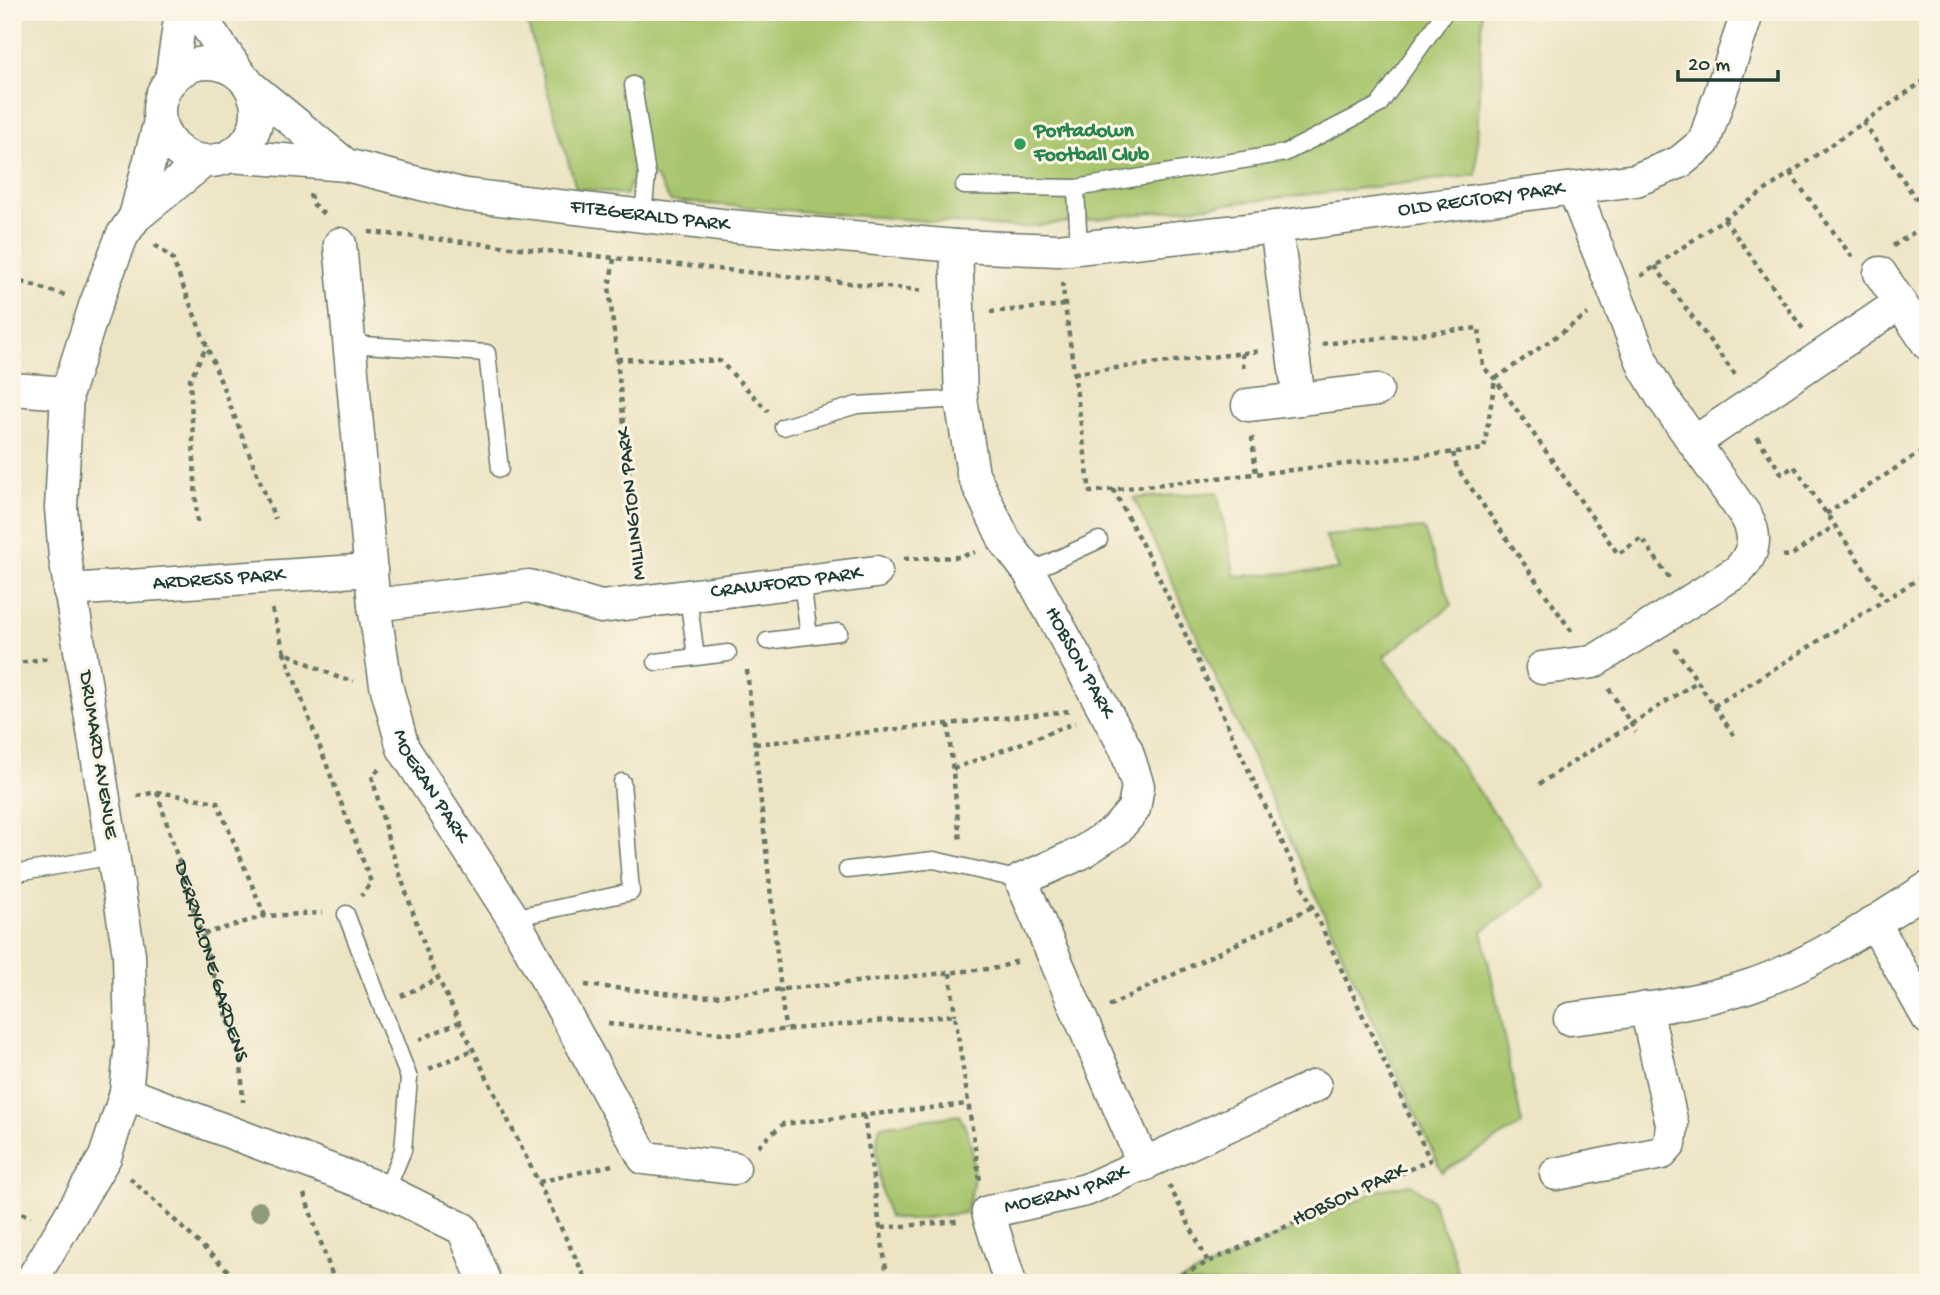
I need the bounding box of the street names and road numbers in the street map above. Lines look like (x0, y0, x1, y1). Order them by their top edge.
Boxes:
street label: OLD RECTORY PARK (1396, 177, 1568, 223)
street label: FITZGERALD PARK (568, 195, 733, 239)
street label: MILLINGTON PARK (612, 424, 653, 581)
street label: CRAWFORD PARK (709, 561, 866, 605)
street label: ARDRESS PARK (152, 563, 288, 597)
street label: HOBSON PARK (1038, 603, 1120, 725)
street label: DRUMARD AVENUE (71, 667, 123, 842)
street label: MOERAN PARK (386, 727, 475, 850)
street label: DERRYCLONE GARDENS (166, 857, 253, 1066)
street label: HOBSON PARK (1289, 1158, 1413, 1233)
street label: MOERAN PARK (1002, 1159, 1135, 1220)

